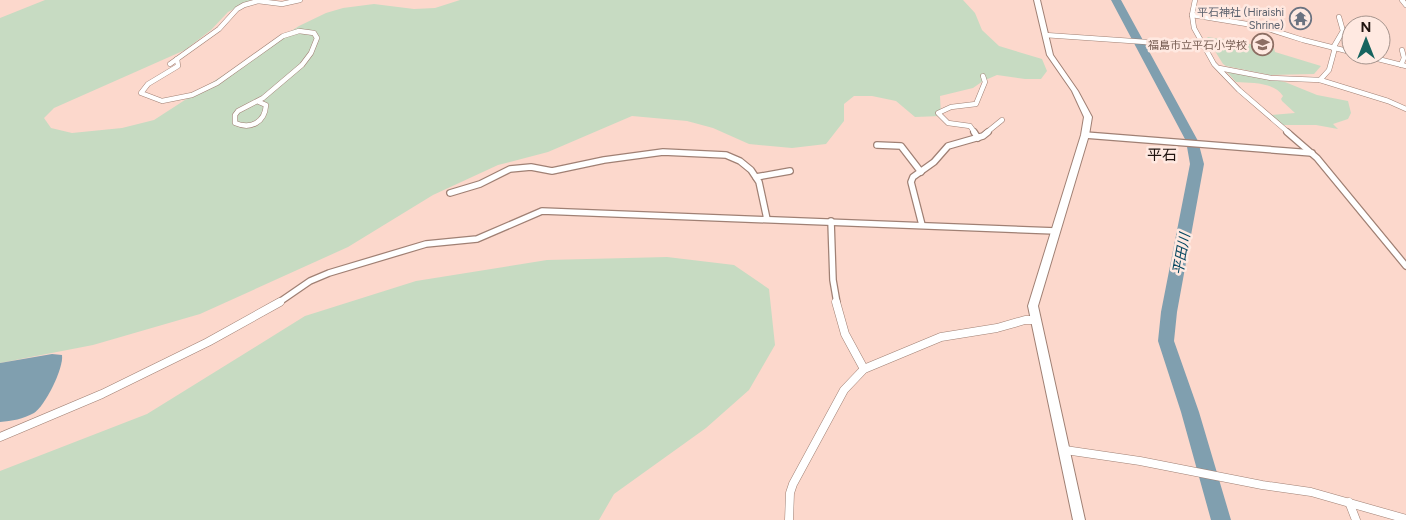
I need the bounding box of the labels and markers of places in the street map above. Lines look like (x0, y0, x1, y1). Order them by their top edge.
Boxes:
place label: 平石神社 (Hiraishi Shrine) (1197, 6, 1284, 32)
temple icon: 平石神社 (Hiraishi Shrine) (1288, 6, 1312, 30)
school or university icon: 福島市立平石小学校 (1251, 33, 1275, 57)
place label: 福島市立平石小学校 (1148, 39, 1247, 52)

